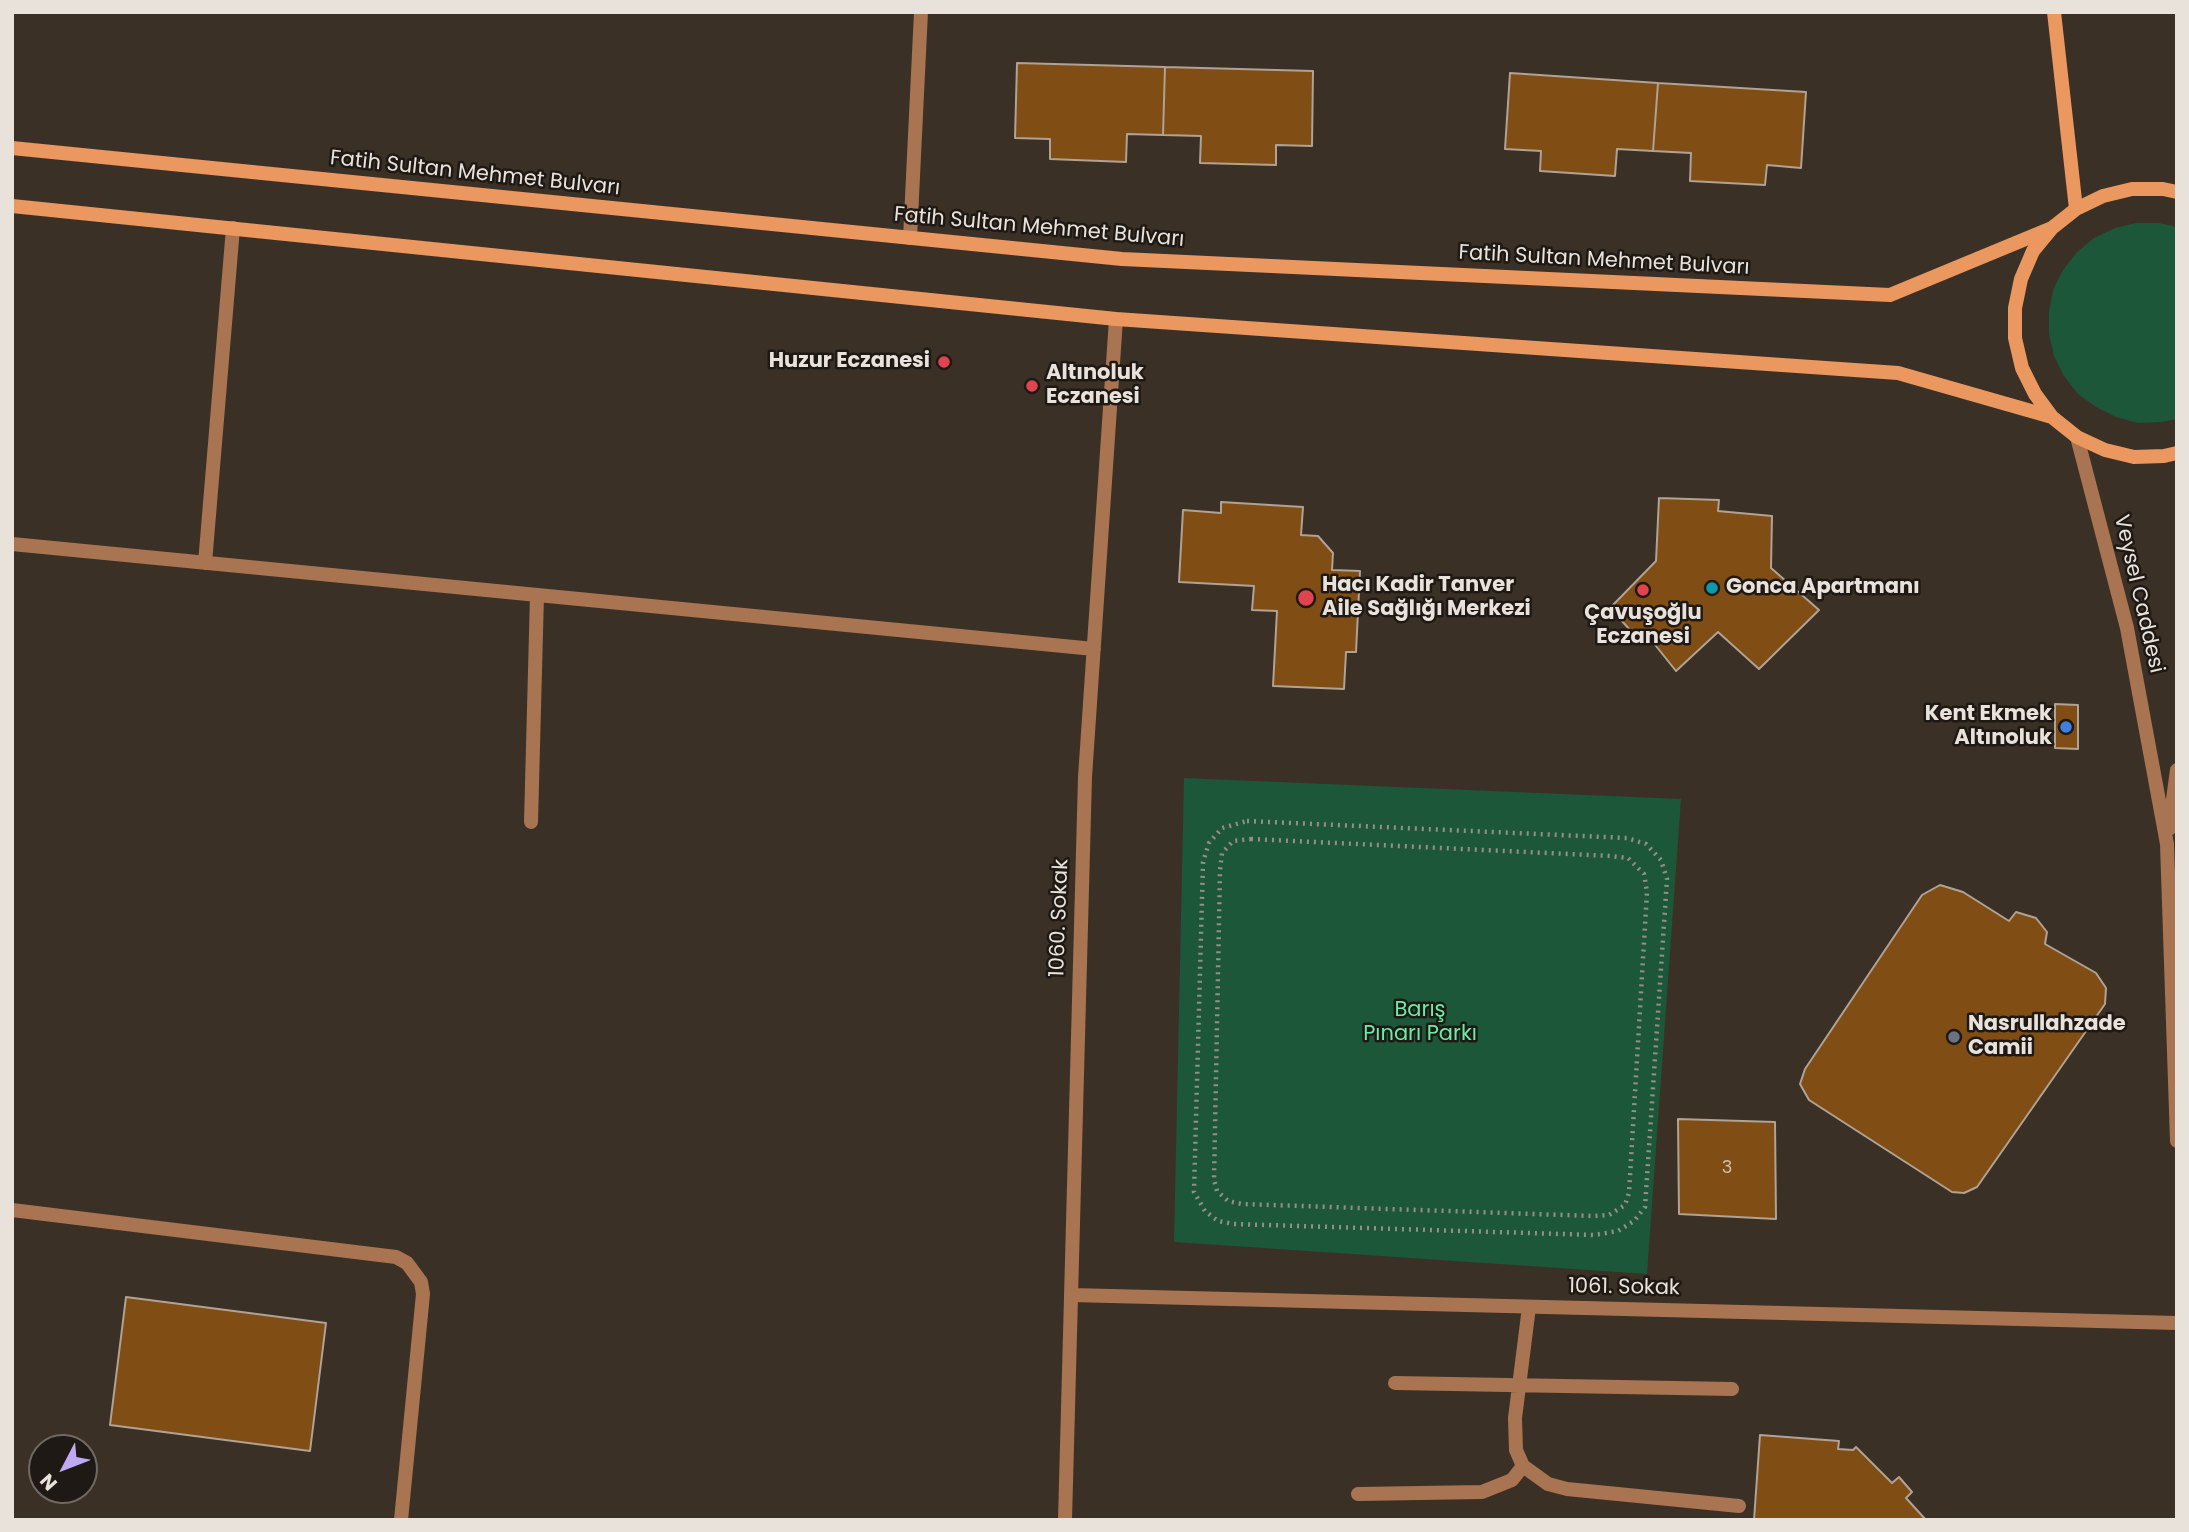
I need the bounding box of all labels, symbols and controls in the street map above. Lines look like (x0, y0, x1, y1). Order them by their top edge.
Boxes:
street label: Fatih Sultan Mehmet Bulvarı (329, 146, 621, 202)
street label: Fatih Sultan Mehmet Bulvarı (893, 203, 1185, 253)
street label: Fatih Sultan Mehmet Bulvarı (1458, 241, 1750, 281)
place label: Huzur Eczanesi (769, 349, 930, 375)
marker: Huzur Eczanesi (936, 354, 952, 370)
place label: Altınoluk Eczanesi (1046, 361, 1144, 411)
marker: Altınoluk Eczanesi (1024, 378, 1040, 394)
street label: Veysel Caddesi (2108, 512, 2168, 676)
place label: Hacı Kadir Tanver Aile Sağlığı Merkezi (1322, 573, 1531, 623)
place label: Gonca Apartmanı (1726, 575, 1920, 601)
marker: Gonca Apartmanı (1704, 580, 1720, 596)
marker: Çavuşoğlu Eczanesi (1635, 582, 1651, 598)
marker: Hacı Kadir Tanver Aile Sağlığı Merkezi (1296, 588, 1316, 608)
place label: Çavuşoğlu Eczanesi (1584, 601, 1702, 651)
place label: Kent Ekmek Altınoluk (1925, 702, 2052, 752)
marker: Kent Ekmek Altınoluk (2058, 719, 2074, 735)
street label: 1060. Sokak (1045, 859, 1075, 977)
park label: Barış Pınarı Parkı (1363, 998, 1477, 1048)
place label: Nasrullahzade Camii (1968, 1012, 2126, 1062)
marker: Nasrullahzade Camii (1946, 1029, 1962, 1045)
house number: 3 (1722, 1157, 1732, 1179)
street label: 1061. Sokak (1568, 1274, 1680, 1302)
north arrow (28, 1434, 98, 1504)
text: N (34, 1468, 63, 1496)

